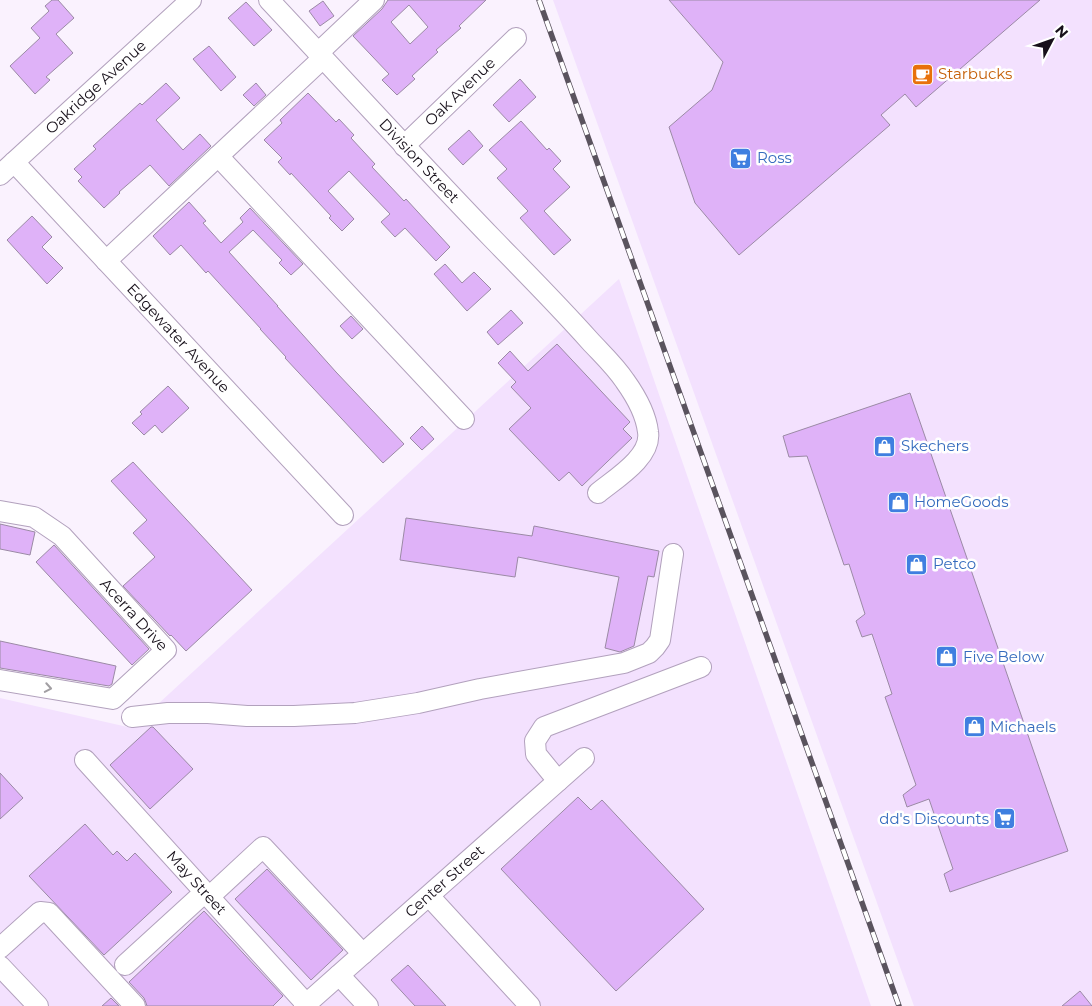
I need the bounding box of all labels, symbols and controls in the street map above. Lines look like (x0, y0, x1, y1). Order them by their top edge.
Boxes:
north arrow (1027, 15, 1077, 65)
text: N (1051, 21, 1072, 42)
street label: Oakridge Avenue (41, 36, 150, 138)
street label: Oak Avenue (420, 53, 499, 130)
cafe icon: Starbucks (910, 62, 934, 86)
place label: Starbucks (938, 64, 1012, 83)
street label: Division Street (375, 114, 464, 207)
supermarket icon: Ross (729, 146, 753, 170)
place label: Ross (757, 148, 792, 167)
street label: Edgewater Avenue (123, 279, 234, 397)
shop icon: Skechers (873, 434, 897, 458)
place label: Skechers (901, 436, 969, 455)
shop icon: HomeGoods (886, 490, 910, 514)
place label: HomeGoods (914, 492, 1008, 511)
shop icon: Petco (905, 552, 929, 576)
place label: Petco (933, 554, 976, 573)
street label: Acerra Drive (96, 574, 172, 655)
shop icon: Five Below (935, 645, 959, 669)
place label: Five Below (963, 647, 1045, 666)
one-way arrow (44, 682, 52, 693)
shop icon: Michaels (962, 715, 986, 739)
place label: Michaels (990, 717, 1056, 736)
supermarket icon: dd's Discounts (993, 807, 1017, 831)
place label: dd's Discounts (879, 809, 989, 828)
street label: Center Street (401, 841, 488, 921)
street label: May Street (163, 847, 231, 919)

